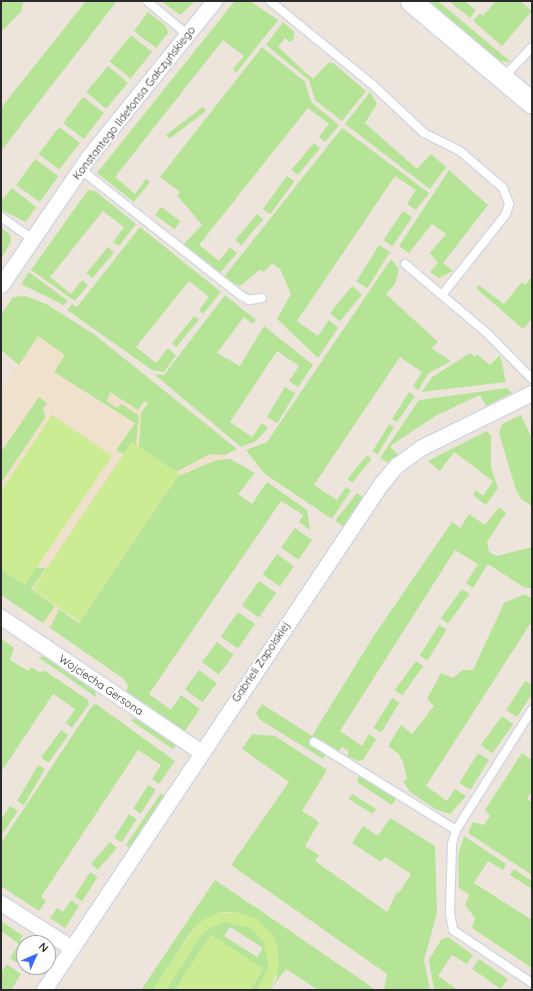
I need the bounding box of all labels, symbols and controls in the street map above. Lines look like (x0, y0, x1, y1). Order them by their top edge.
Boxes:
street label: Konstantego Ildefonsa Gałczyńskiego (70, 24, 198, 182)
street label: Gabrieli Zapolskiej (229, 619, 293, 705)
street label: Wojciecha Gersona (56, 652, 146, 718)
north arrow (16, 935, 56, 975)
text: N (36, 939, 52, 955)

